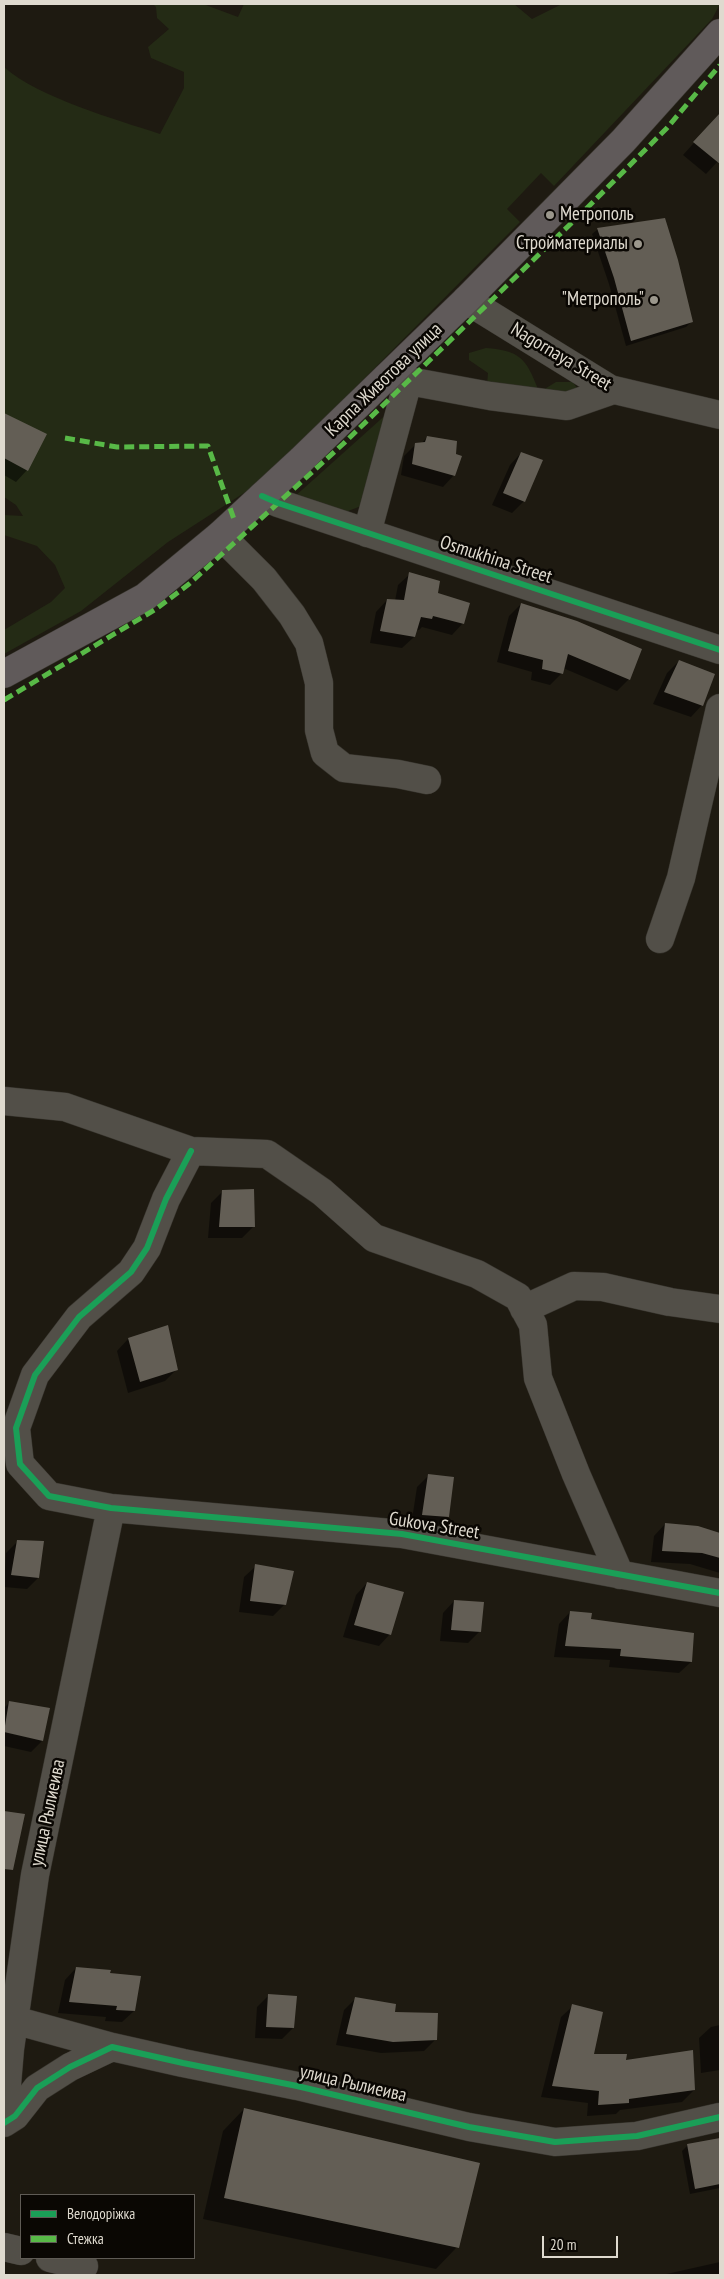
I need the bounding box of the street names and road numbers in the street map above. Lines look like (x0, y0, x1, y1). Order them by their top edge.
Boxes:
street label: Карпа Животова улица (321, 318, 447, 442)
street label: Nagornaya Street (506, 318, 616, 396)
street label: Osmukhina Street (437, 531, 555, 589)
street label: Gukova Street (387, 1508, 481, 1544)
street label: улица Рылиеива (26, 1757, 70, 1869)
street label: улица Рылиеива (297, 2061, 409, 2107)

